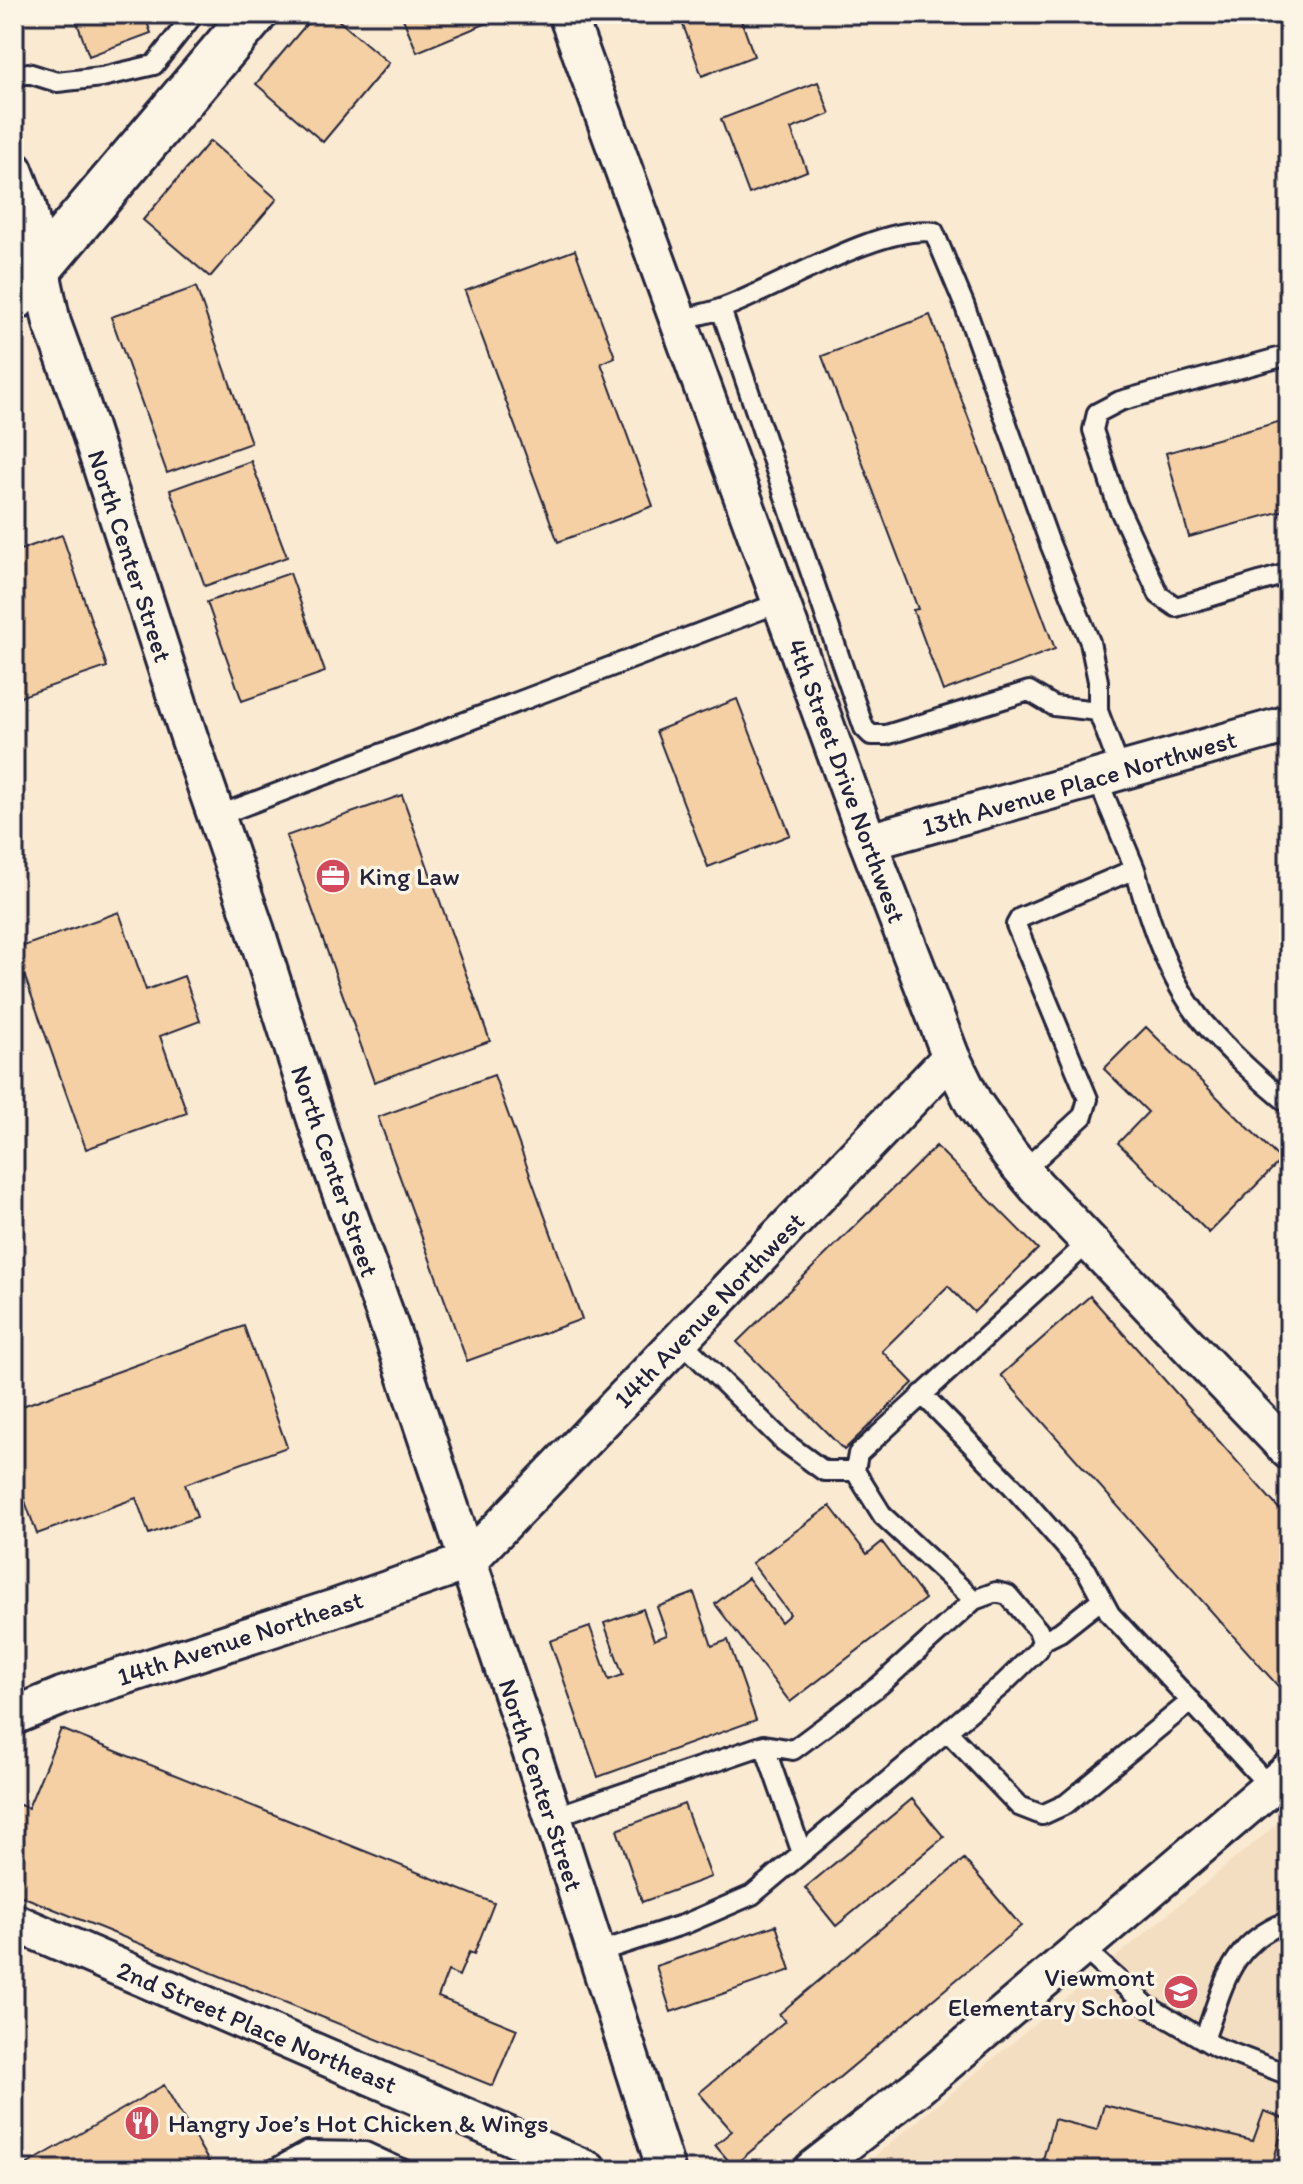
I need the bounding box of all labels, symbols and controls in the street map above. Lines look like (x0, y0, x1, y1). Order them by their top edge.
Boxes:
street label: North Center Street (81, 446, 180, 666)
street label: 4th Street Drive Northwest (781, 635, 913, 928)
street label: 13th Avenue Place Northwest (918, 723, 1240, 843)
office icon: King Law (314, 857, 352, 895)
place label: King Law (359, 860, 460, 892)
street label: North Center Street (284, 1061, 386, 1281)
street label: 14th Avenue Northwest (607, 1205, 811, 1415)
street label: 14th Avenue Northeast (113, 1583, 367, 1693)
street label: North Center Street (492, 1675, 591, 1895)
street label: 2nd Street Place Northeast (112, 1953, 402, 2101)
place label: Viewmont Elementary School (948, 1961, 1155, 2023)
school or university icon: Viewmont Elementary School (1162, 1973, 1200, 2011)
restaurant icon: Hangry Joe’s Hot Chicken & Wings (123, 2104, 161, 2142)
place label: Hangry Joe’s Hot Chicken & Wings (168, 2107, 549, 2139)

